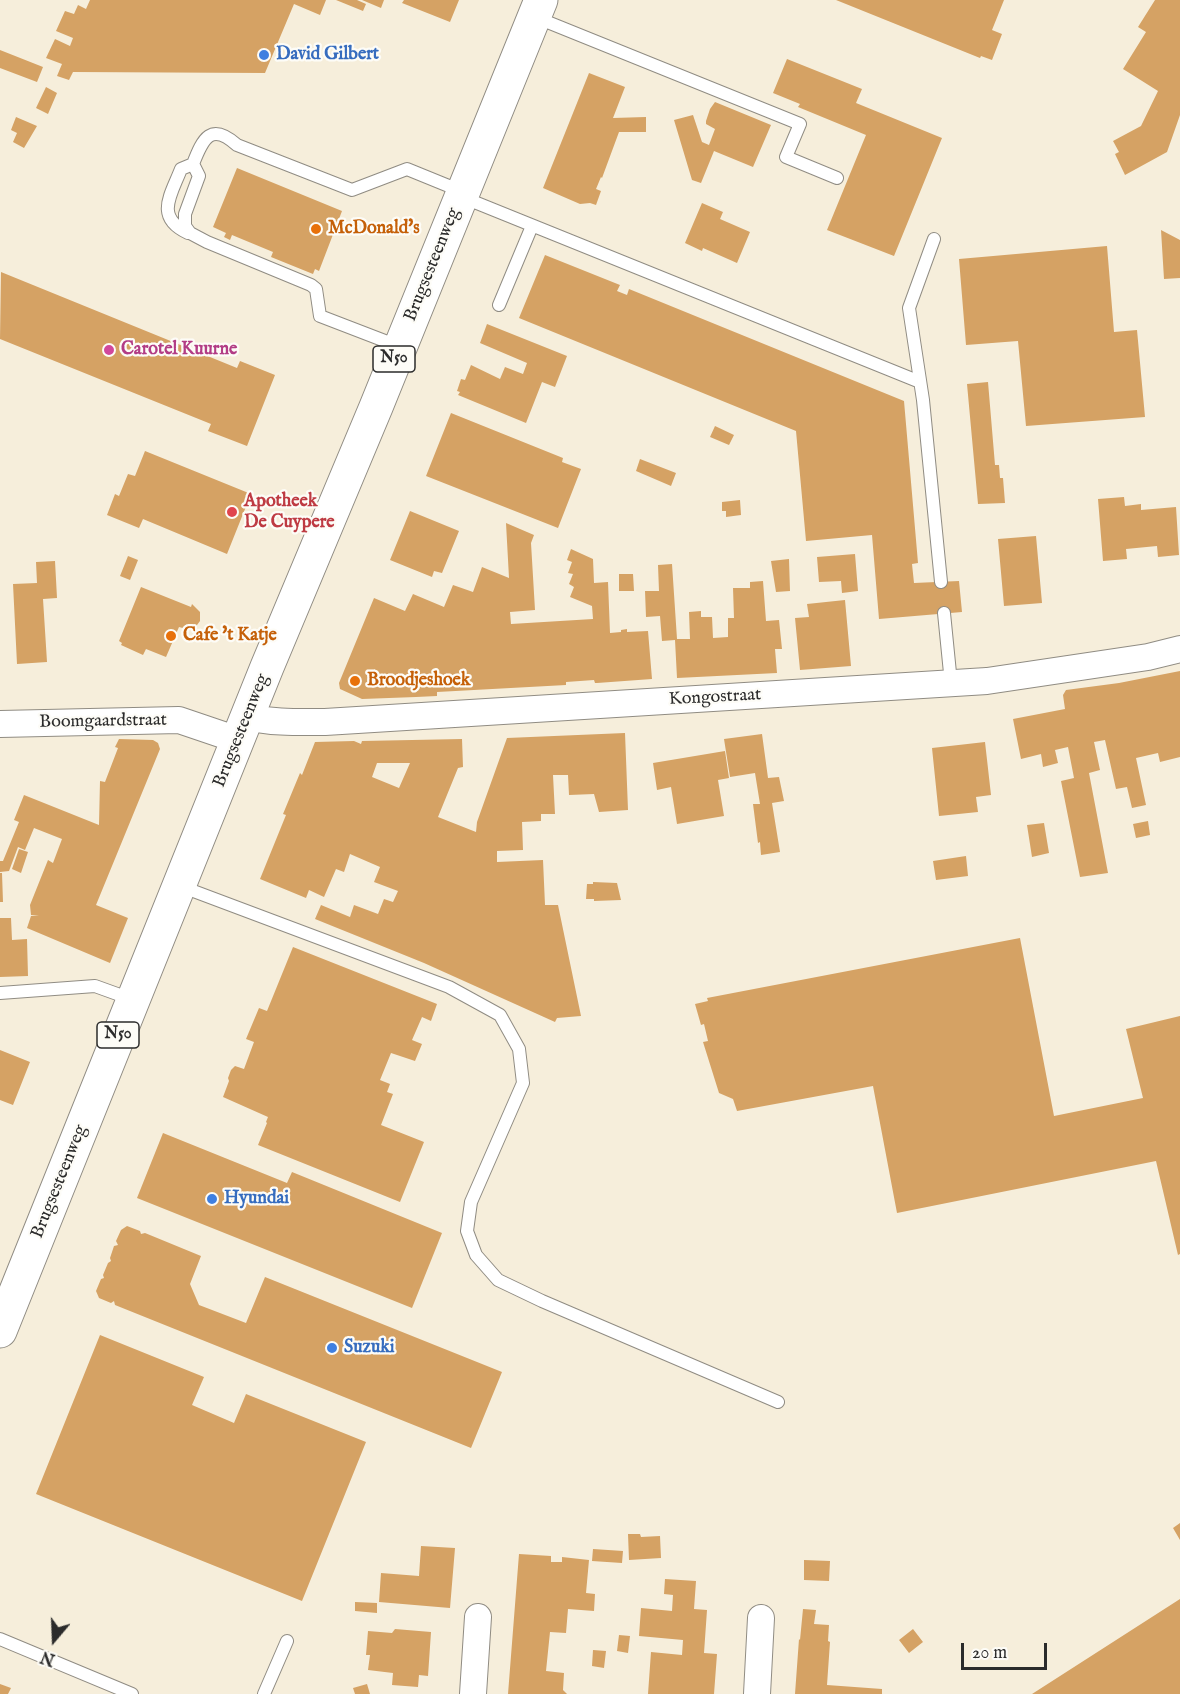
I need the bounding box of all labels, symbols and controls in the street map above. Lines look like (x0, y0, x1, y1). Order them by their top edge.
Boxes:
place label: David Gilbert (276, 44, 379, 66)
marker: David Gilbert (257, 48, 271, 62)
street label: Brugsesteenweg (400, 205, 466, 325)
place label: McDonald's (328, 218, 420, 240)
marker: McDonald's (309, 222, 323, 236)
place label: Carotel Kuurne (121, 339, 237, 361)
marker: Carotel Kuurne (102, 343, 116, 357)
road number: N50 (373, 346, 415, 372)
place label: Apotheek De Cuypere (244, 491, 335, 534)
marker: Apotheek De Cuypere (225, 505, 239, 519)
place label: Cafe 't Katje (183, 625, 277, 647)
marker: Cafe 't Katje (164, 629, 178, 643)
place label: Broodjeshoek (367, 670, 470, 692)
street label: Brugsesteenweg (209, 671, 275, 791)
marker: Broodjeshoek (348, 674, 362, 688)
street label: Kongostraat (668, 685, 762, 711)
street label: Boomgaardstraat (39, 710, 167, 734)
road number: N50 (97, 1022, 139, 1048)
street label: Brugsesteenweg (27, 1122, 93, 1242)
place label: Hyundai (224, 1188, 289, 1210)
marker: Hyundai (205, 1192, 219, 1206)
place label: Suzuki (344, 1337, 395, 1359)
marker: Suzuki (325, 1341, 339, 1355)
north arrow (24, 1610, 84, 1670)
scale bar (964, 1631, 1050, 1669)
text: 20 m (972, 1642, 1007, 1665)
text: N (38, 1645, 58, 1669)

